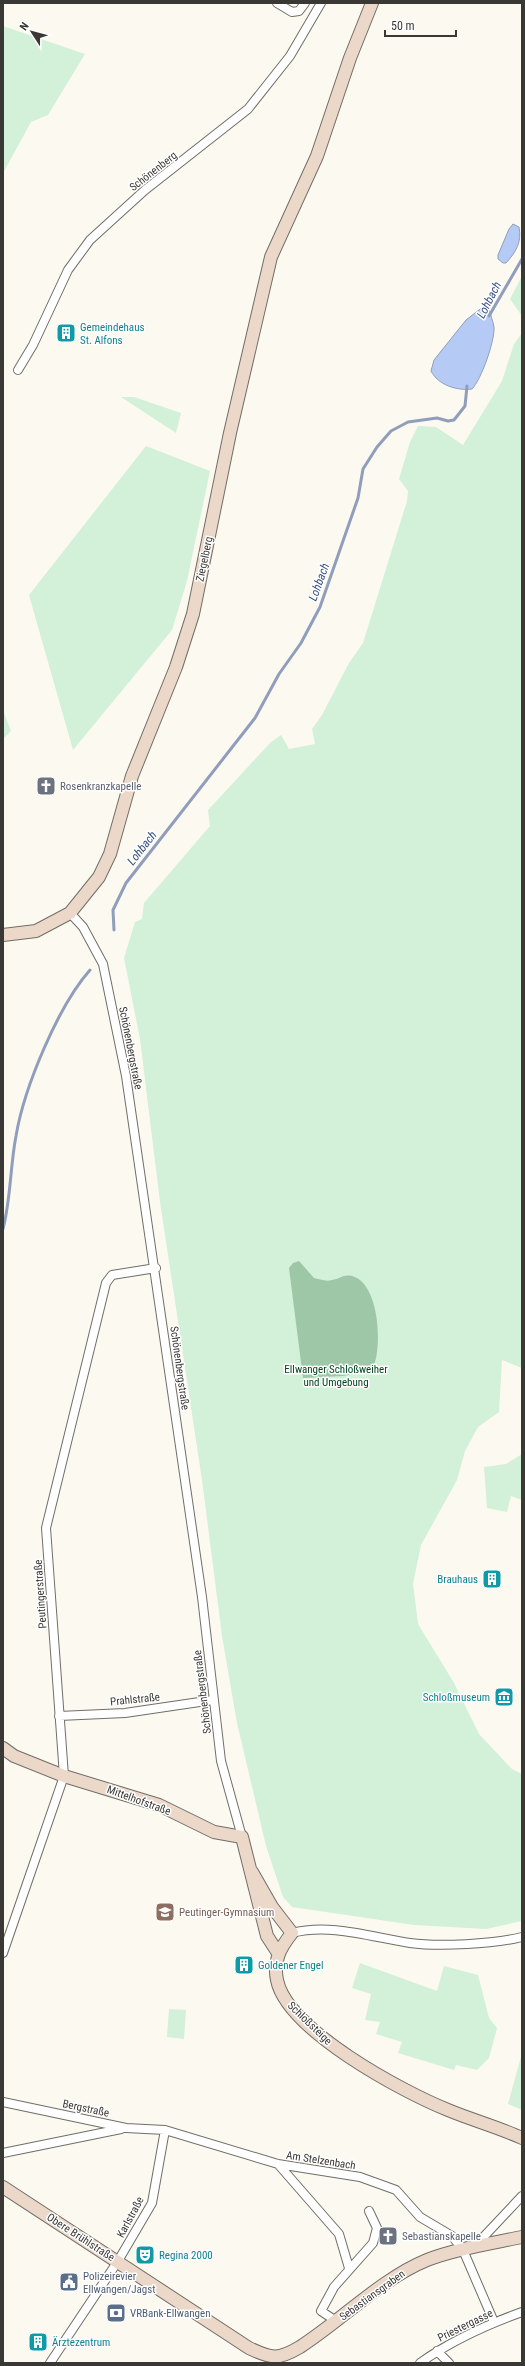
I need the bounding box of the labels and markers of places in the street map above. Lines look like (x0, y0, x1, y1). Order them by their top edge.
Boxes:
place label: Gemeindehaus St. Alfons (80, 321, 144, 347)
building icon: Gemeindehaus St. Alfons (55, 322, 77, 344)
church icon: Rosenkranzkapelle (35, 775, 57, 797)
place label: Rosenkranzkapelle (60, 780, 141, 793)
building icon: Brauhaus (481, 1568, 503, 1590)
place label: Brauhaus (437, 1573, 478, 1586)
museum icon: Schloßmuseum (493, 1686, 515, 1708)
place label: Schloßmuseum (423, 1691, 490, 1704)
school or university icon: Peutinger-Gymnasium (154, 1901, 176, 1923)
place label: Peutinger-Gymnasium (179, 1906, 274, 1919)
building icon: Goldener Engel (233, 1954, 255, 1976)
place label: Goldener Engel (258, 1959, 323, 1972)
church icon: Sebastianskapelle (377, 2225, 399, 2247)
place label: Sebastianskapelle (402, 2230, 481, 2243)
theatre icon: Regina 2000 (134, 2244, 156, 2266)
place label: Regina 2000 (159, 2249, 213, 2262)
place label: Polizeirevier Ellwangen/Jagst (83, 2270, 156, 2296)
public building icon: Polizeirevier Ellwangen/Jagst (58, 2271, 80, 2293)
bank icon: VRBank-Ellwangen (105, 2302, 127, 2324)
place label: VRBank-Ellwangen (130, 2307, 210, 2320)
building icon: Ärztezentrum (27, 2331, 49, 2353)
place label: Ärztezentrum (52, 2336, 110, 2349)

